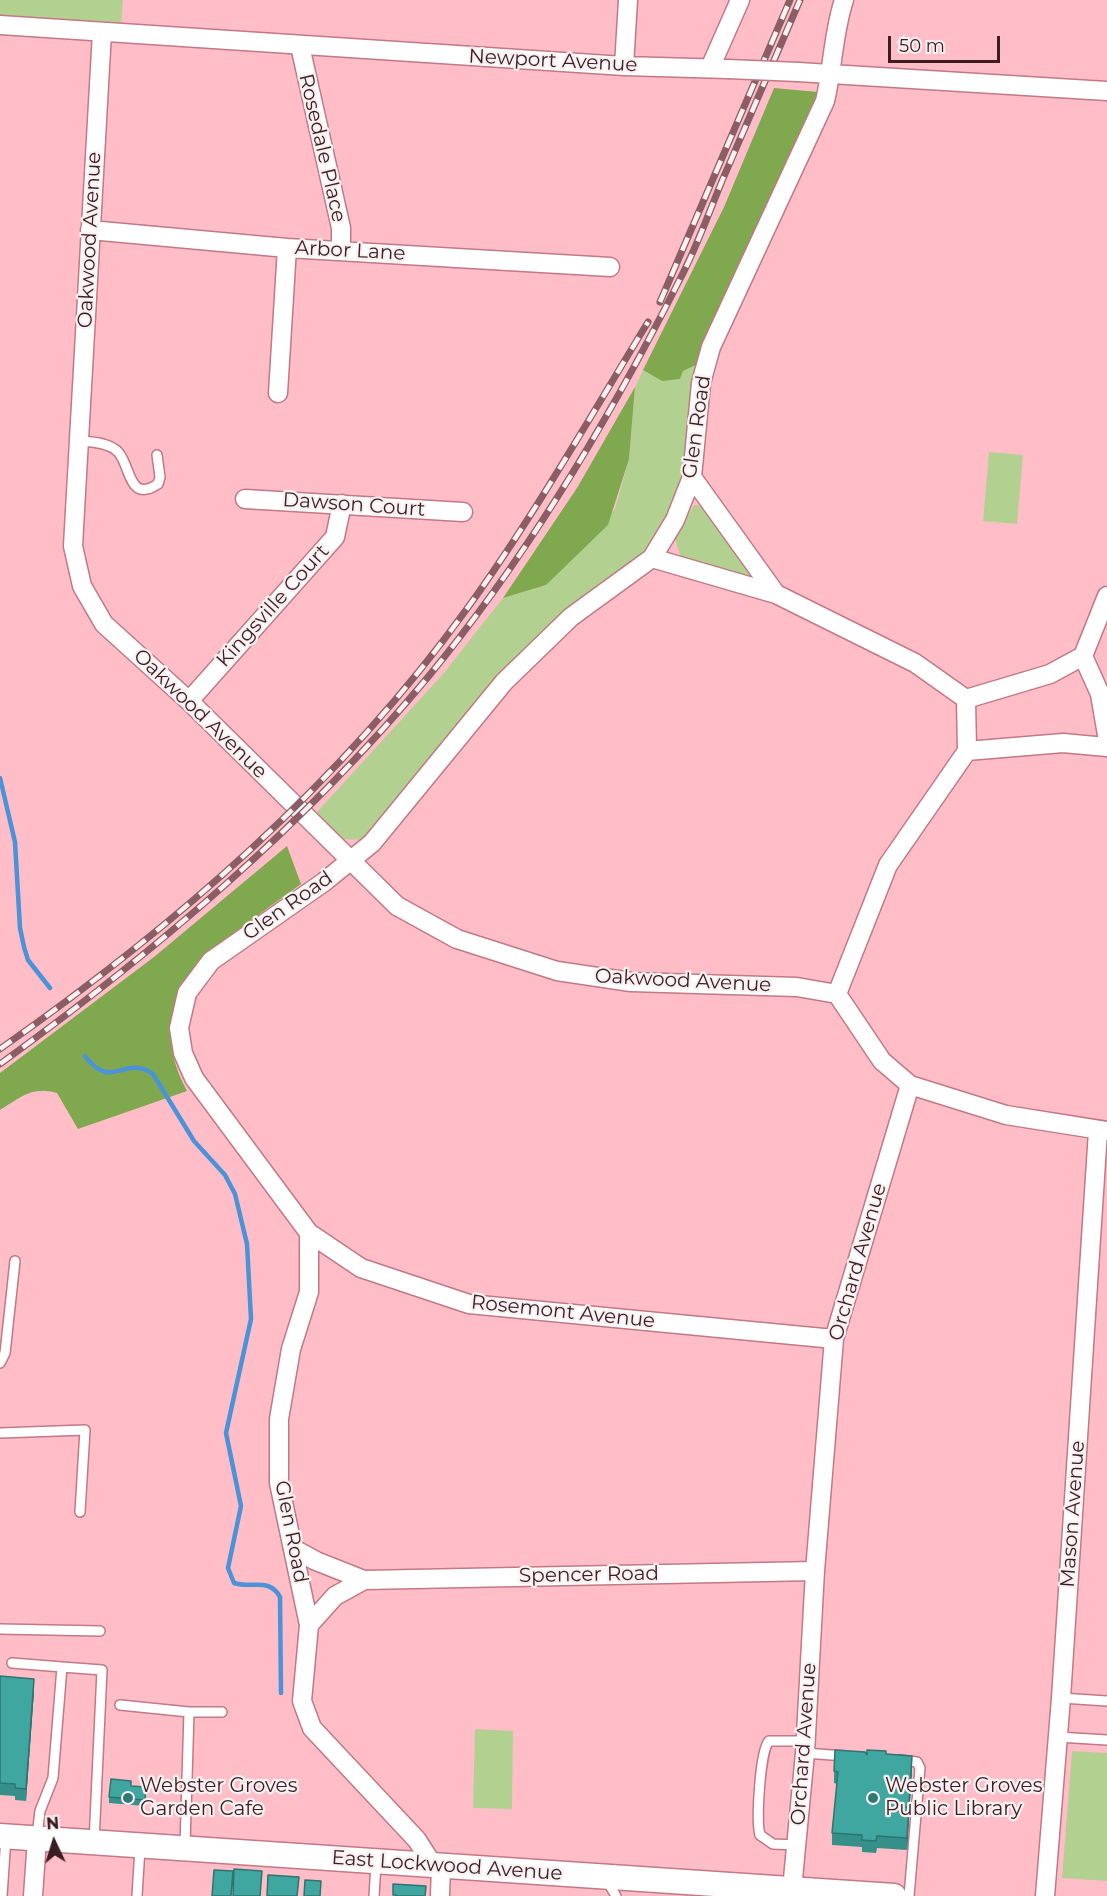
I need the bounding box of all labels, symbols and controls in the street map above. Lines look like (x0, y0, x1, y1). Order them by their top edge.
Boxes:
scale bar (891, 24, 1004, 62)
text: 50 m (899, 35, 945, 57)
street label: Newport Avenue (468, 45, 638, 77)
street label: Rosedale Place (293, 71, 351, 225)
street label: Oakwood Avenue (73, 151, 107, 329)
street label: Arbor Lane (294, 236, 406, 266)
street label: Glen Road (678, 374, 716, 480)
street label: Dawson Court (282, 488, 426, 522)
street label: Kingsville Court (212, 540, 334, 672)
street label: Oakwood Avenue (128, 644, 272, 784)
street label: Glen Road (239, 866, 337, 946)
street label: Oakwood Avenue (594, 964, 772, 998)
street label: Orchard Avenue (824, 1180, 892, 1344)
street label: Rosemont Avenue (470, 1290, 656, 1334)
street label: Mason Avenue (1056, 1440, 1090, 1588)
street label: Glen Road (269, 1479, 313, 1585)
street label: Spencer Road (519, 1562, 659, 1588)
street label: Orchard Avenue (786, 1662, 822, 1826)
place label: Webster Groves Garden Cafe (140, 1774, 297, 1821)
place label: Webster Groves Public Library (885, 1774, 1042, 1821)
marker: Webster Groves Garden Cafe (121, 1791, 135, 1805)
marker: Webster Groves Public Library (866, 1791, 880, 1805)
north arrow (24, 1812, 84, 1872)
text: N (46, 1814, 60, 1833)
street label: East Lockwood Avenue (331, 1846, 563, 1886)

